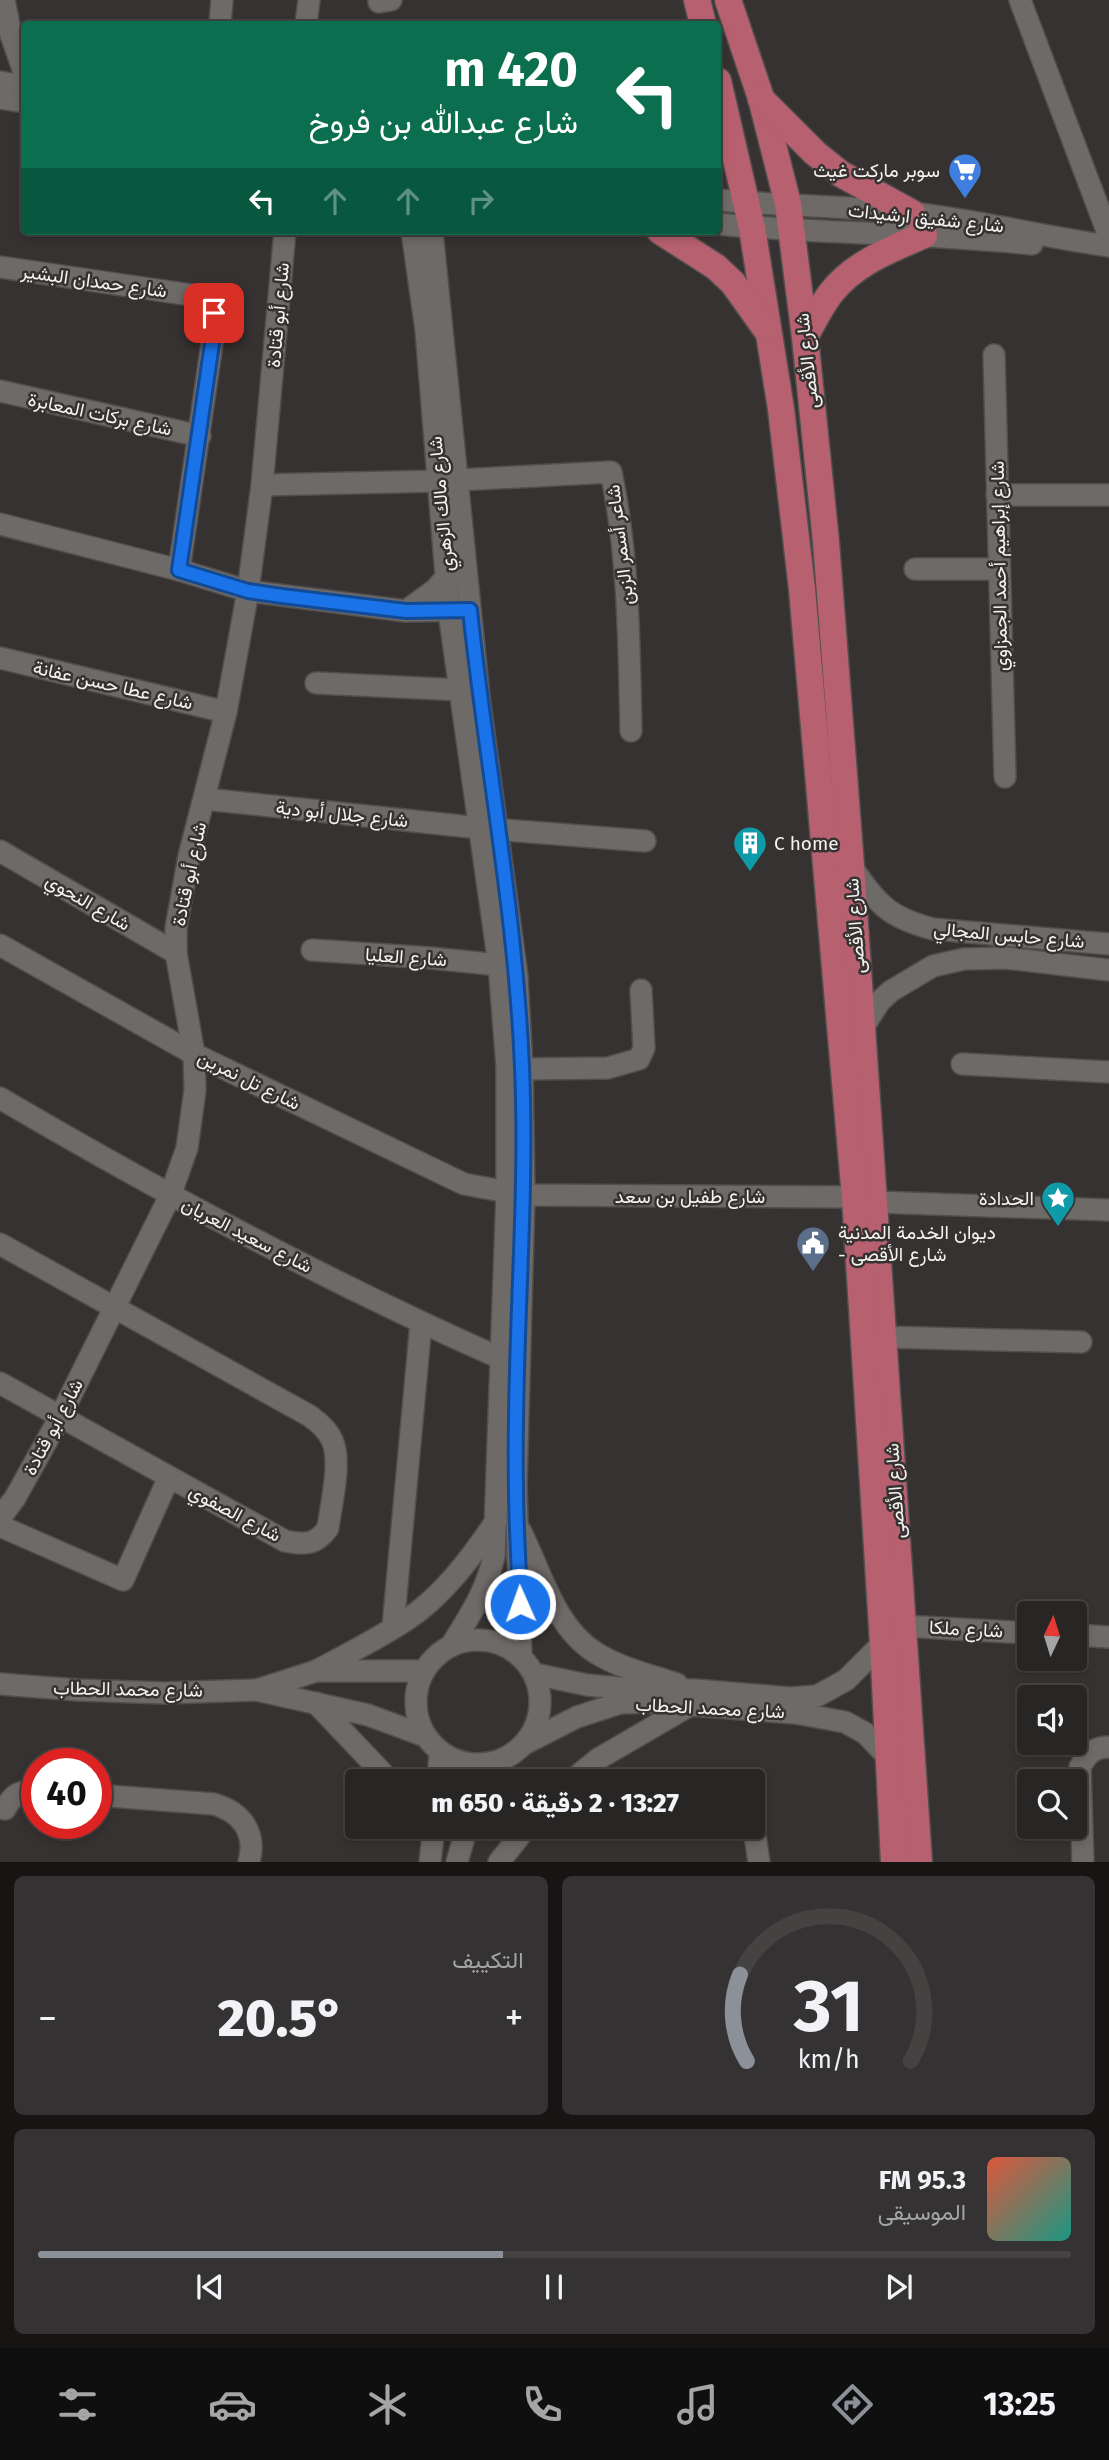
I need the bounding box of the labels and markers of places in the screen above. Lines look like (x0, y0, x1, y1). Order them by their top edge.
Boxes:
supermarket icon: سوبر ماركت غيث (946, 151, 984, 200)
place label: سوبر ماركت غيث (813, 159, 940, 182)
pin (184, 283, 244, 343)
building icon: C home (731, 824, 769, 873)
place label: C home (774, 832, 839, 855)
place icon: الحدادة (1039, 1179, 1077, 1228)
place label: الحدادة (979, 1187, 1034, 1210)
place label: ديوان الخدمة المدنية - شارع الأقصى (838, 1221, 996, 1267)
public building icon: ديوان الخدمة المدنية - شارع الأقصى (794, 1224, 832, 1273)

